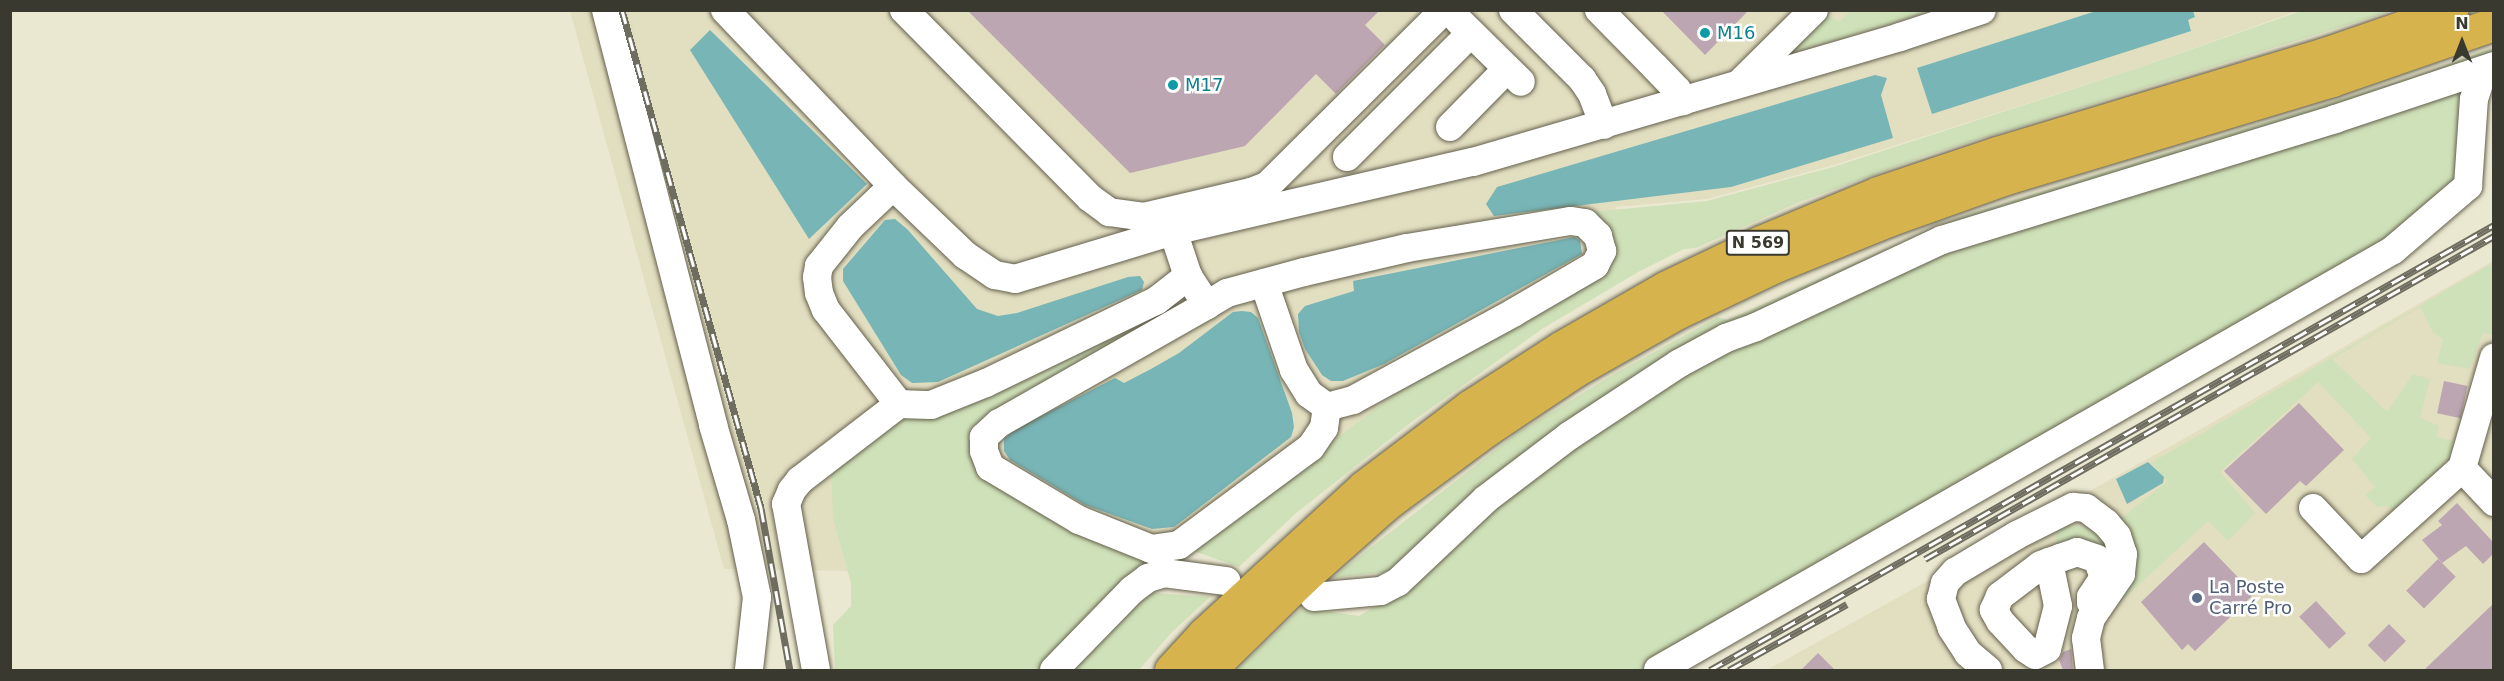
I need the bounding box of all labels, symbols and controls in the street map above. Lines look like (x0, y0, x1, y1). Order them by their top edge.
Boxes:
north arrow (2432, 12, 2492, 72)
text: N (2455, 14, 2469, 33)
place label: M16 (1717, 22, 1755, 44)
marker: M16 (1698, 26, 1712, 40)
place label: M17 (1185, 74, 1223, 96)
marker: M17 (1166, 78, 1180, 92)
road number: N 569 (1725, 230, 1791, 256)
place label: La Poste Carré Pro (2209, 577, 2292, 620)
marker: La Poste Carré Pro (2190, 591, 2204, 605)

